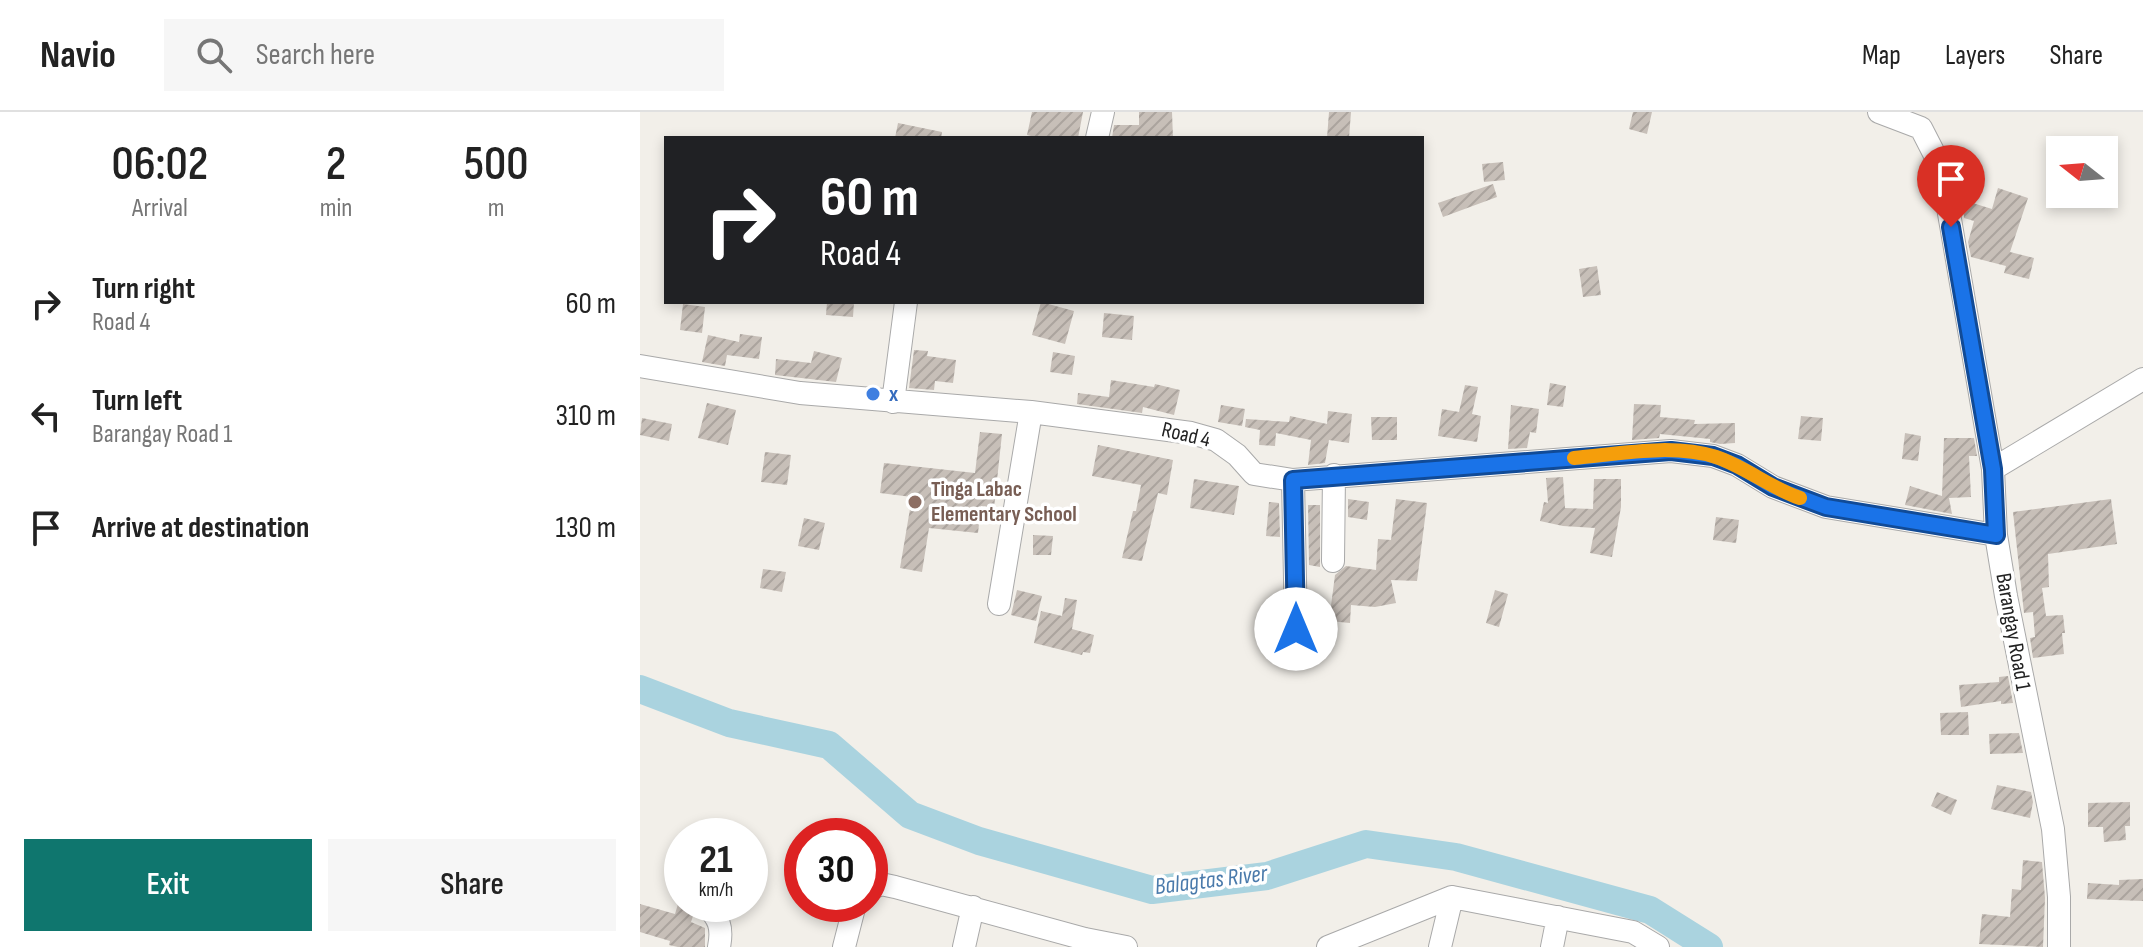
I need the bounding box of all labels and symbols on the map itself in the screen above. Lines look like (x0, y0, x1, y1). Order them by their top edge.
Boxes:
north arrow (2046, 136, 2118, 208)
pin (1917, 145, 1985, 227)
place label: x (889, 381, 898, 408)
marker: x (864, 385, 882, 403)
street label: Road 4 (1159, 416, 1213, 454)
place label: Tinga Labac Elementary School (931, 476, 1077, 528)
marker: Tinga Labac Elementary School (906, 493, 924, 511)
street label: Barangay Road 1 (1989, 571, 2037, 693)
position arrow (1254, 587, 1338, 671)
speed limit sign: 30 (784, 818, 888, 922)
water label: Balagtas River (1153, 859, 1270, 901)

